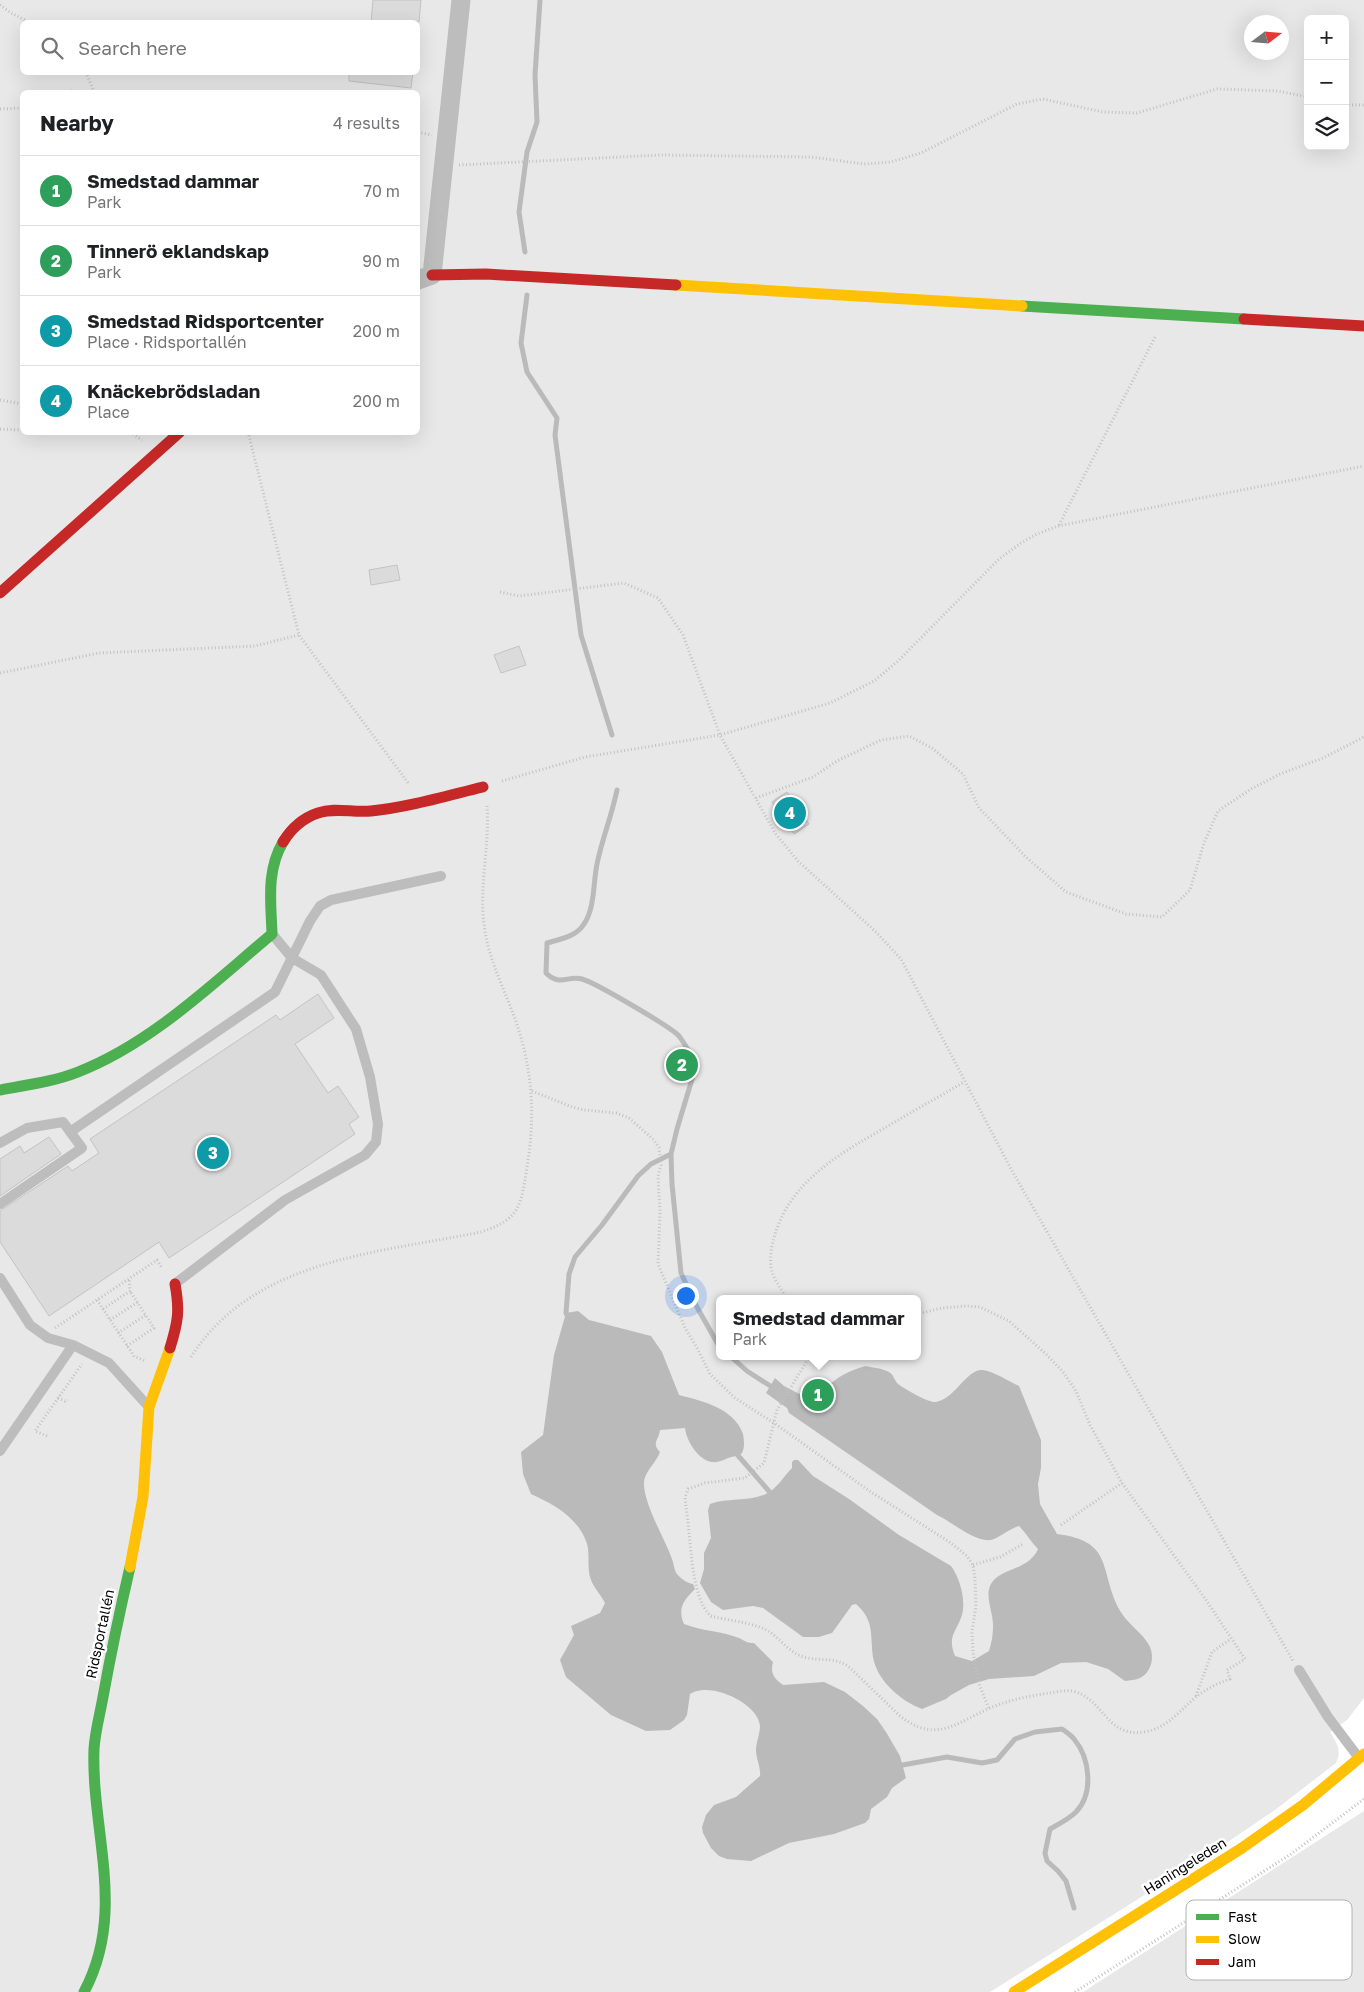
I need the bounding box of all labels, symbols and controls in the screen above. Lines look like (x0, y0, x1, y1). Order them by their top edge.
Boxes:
north arrow (1244, 15, 1289, 60)
map controls (1304, 15, 1349, 150)
button: + (1304, 15, 1349, 60)
search box (20, 20, 420, 75)
icon: search (38, 34, 66, 62)
text: Search here (78, 36, 187, 59)
button: − (1304, 60, 1349, 105)
button: layers (1304, 105, 1349, 150)
text: Nearby (40, 110, 114, 136)
text: 4 results (333, 113, 400, 133)
text: Smedstad dammar (87, 169, 259, 192)
text: 1 (52, 181, 60, 201)
text: 70 m (363, 181, 400, 201)
text: Park (87, 192, 122, 212)
text: Tinnerö eklandskap (87, 239, 269, 262)
text: 2 (51, 251, 61, 271)
text: 90 m (362, 251, 400, 271)
text: Park (87, 262, 122, 282)
text: Smedstad Ridsportcenter (87, 309, 324, 332)
text: 3 (51, 321, 61, 341)
text: 200 m (353, 321, 400, 341)
text: Place · Ridsportallén (87, 332, 247, 352)
text: Knäckebrödsladan (87, 379, 260, 402)
text: 4 (51, 391, 61, 411)
text: 200 m (353, 391, 400, 411)
text: Place (87, 402, 130, 422)
pin: 4 (774, 794, 806, 832)
pin: 2 (666, 1046, 698, 1084)
pin: 3 (197, 1134, 229, 1172)
your location (673, 1283, 699, 1309)
popup (716, 1295, 921, 1360)
text: Smedstad dammar (732, 1306, 905, 1329)
text: Park (732, 1329, 767, 1349)
pin: 1 (802, 1376, 834, 1414)
street label: Ridsportallén (82, 1588, 117, 1680)
street label: Haningeleden (1140, 1833, 1229, 1898)
legend (1186, 1900, 1352, 1980)
text: Fast (1228, 1908, 1257, 1925)
text: Slow (1228, 1930, 1261, 1947)
text: Jam (1228, 1953, 1256, 1970)

